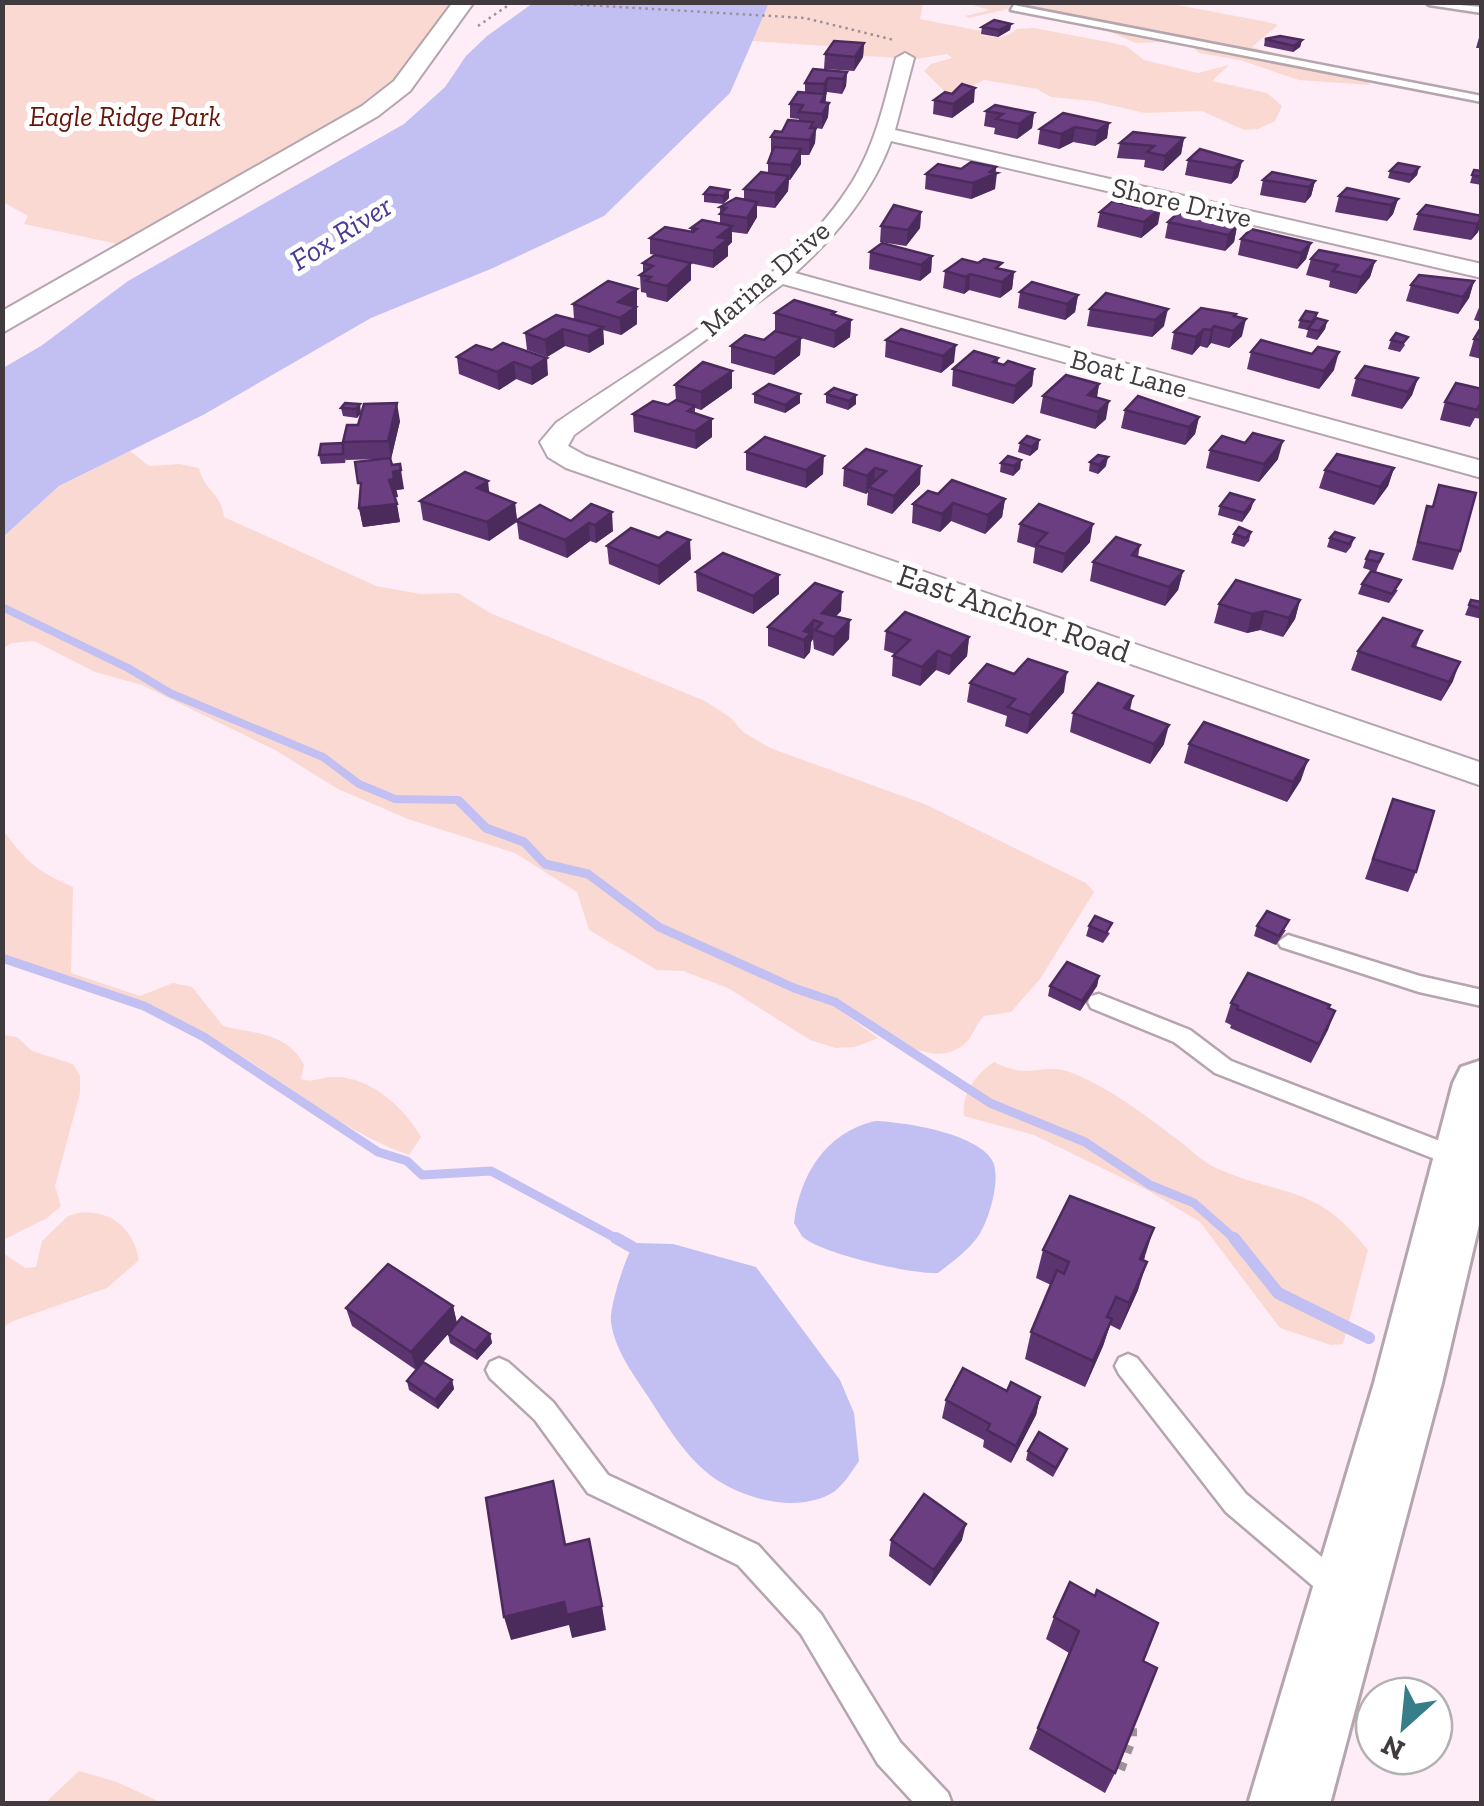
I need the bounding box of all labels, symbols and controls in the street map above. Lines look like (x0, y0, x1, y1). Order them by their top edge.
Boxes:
park label: Eagle Ridge Park (29, 100, 221, 133)
street label: Shore Drive (1109, 170, 1255, 235)
water label: Fox River (283, 187, 399, 278)
street label: Marina Drive (694, 214, 836, 343)
street label: Boat Lane (1067, 342, 1191, 405)
street label: East Anchor Road (893, 555, 1136, 671)
north arrow (1354, 1676, 1454, 1776)
text: N (1376, 1728, 1410, 1767)

